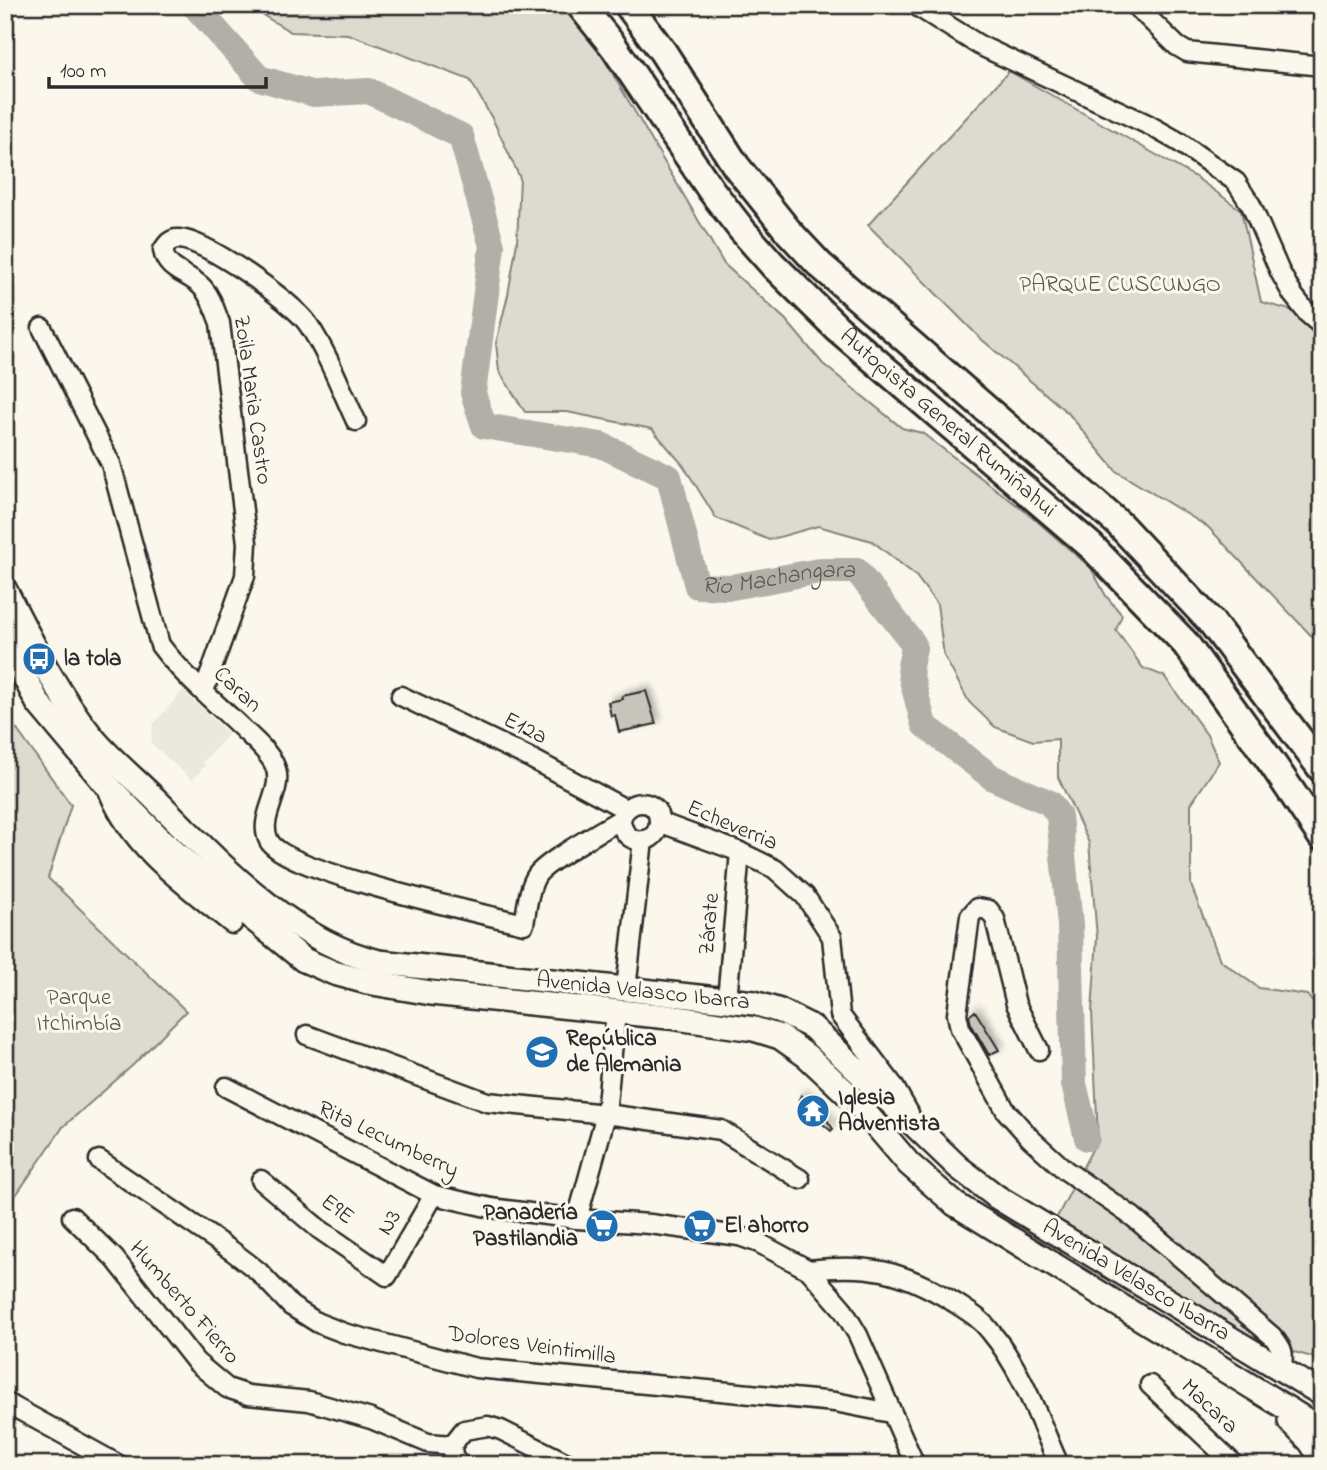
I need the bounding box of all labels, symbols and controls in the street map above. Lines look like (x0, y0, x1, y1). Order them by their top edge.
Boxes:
scale bar (49, 46, 266, 90)
text: 100 m (60, 57, 106, 87)
park label: PARQUE CUSCUNGO (1019, 269, 1221, 302)
street label: Zoila Maria Castro (224, 313, 280, 487)
street label: Autopista General Rumiñahui (832, 320, 1063, 526)
water label: Rio Machangara (701, 553, 856, 605)
bus stop icon: la tola (20, 640, 58, 678)
place label: la tola (64, 643, 121, 676)
street label: Caran (205, 659, 269, 721)
street label: E12a (497, 704, 553, 754)
street label: Echeverria (681, 792, 783, 860)
street label: Zárate (691, 891, 729, 956)
street label: Avenida Velasco Ibarra (535, 964, 751, 1020)
park label: Parque Itchimbía (37, 982, 121, 1041)
place label: República de Alemania (566, 1023, 681, 1082)
school or university icon: República de Alemania (523, 1033, 561, 1071)
place label: Iglesia Adventista (838, 1082, 940, 1141)
temple icon: Iglesia Adventista (794, 1092, 832, 1130)
street label: Rita Lecumberry (311, 1093, 464, 1189)
street label: E9E (313, 1186, 361, 1234)
place label: Panadería Pastilandia (473, 1197, 578, 1256)
street label: N3 (369, 1204, 411, 1242)
supermarket icon: Panadería Pastilandia (583, 1207, 621, 1245)
supermarket icon: El ahorro (681, 1207, 719, 1245)
place label: El ahorro (724, 1210, 809, 1243)
street label: Avenida Velasco Ibarra (1036, 1212, 1236, 1350)
street label: Humberto Fierro (121, 1234, 247, 1372)
street label: Dolores Veintimilla (445, 1318, 618, 1374)
street label: Macara (1173, 1372, 1245, 1442)

